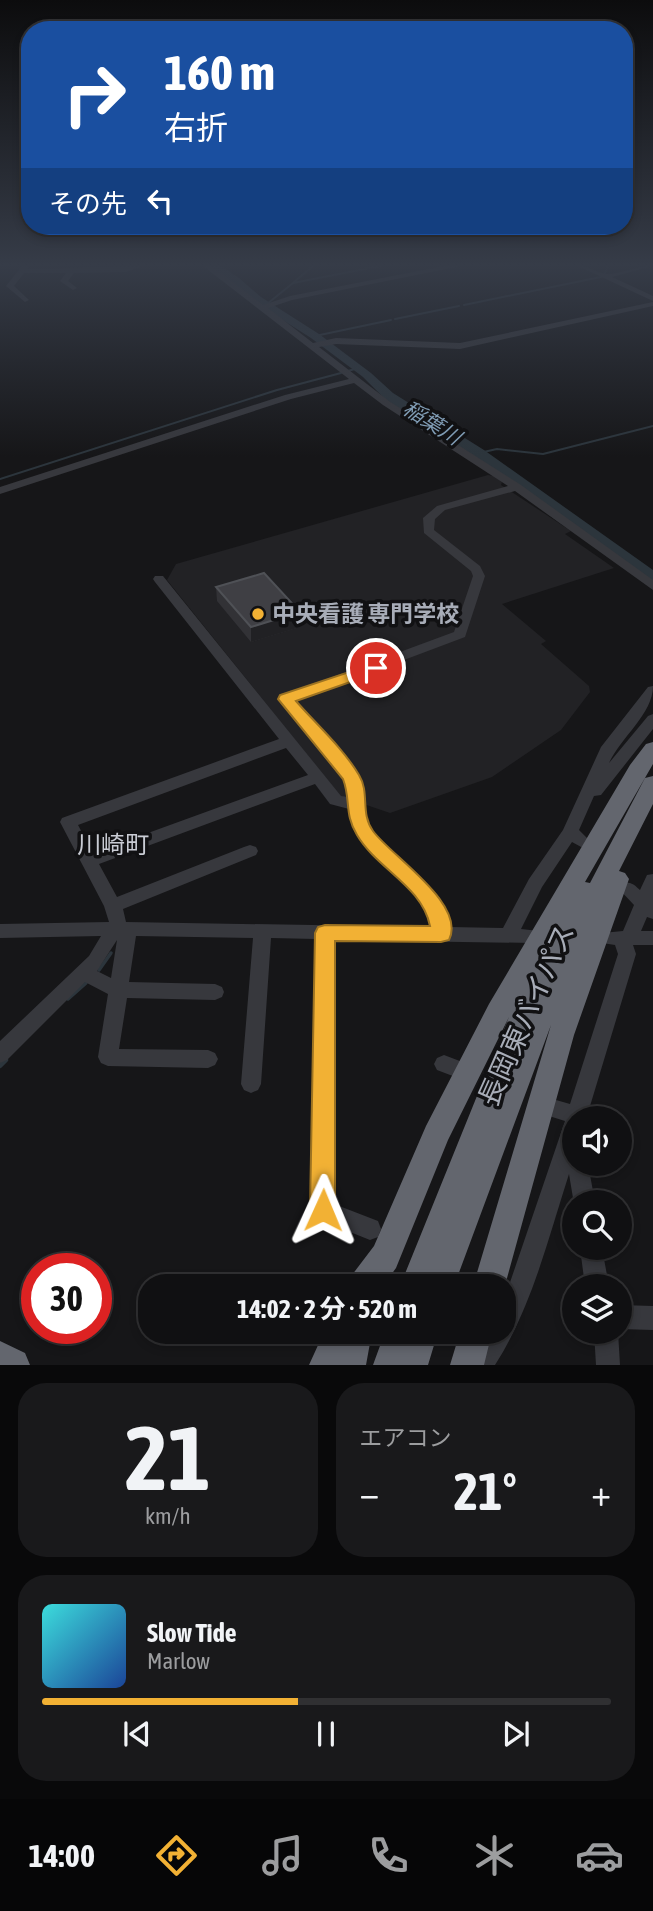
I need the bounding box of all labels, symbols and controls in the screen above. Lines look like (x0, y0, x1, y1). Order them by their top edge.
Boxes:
text: 160 m (164, 44, 275, 100)
icon: right (49, 49, 140, 140)
text: 右折 (164, 109, 228, 146)
icon: left (141, 182, 179, 220)
text: その先 (49, 189, 127, 219)
water label: 稲葉川 (399, 395, 467, 450)
place label: 中央看護 専門学校 (272, 601, 459, 627)
marker: 中央看護 専門学校 (250, 606, 266, 622)
pin (346, 638, 406, 698)
icon: arrive (357, 649, 395, 687)
district label: 川崎町 (77, 831, 149, 858)
street label: 長岡東バイパス (472, 919, 580, 1111)
map controls (562, 1106, 632, 1344)
button: sound (562, 1106, 632, 1176)
position arrow (286, 1173, 360, 1247)
button: search (562, 1190, 632, 1260)
speed limit sign: 30 (21, 1253, 112, 1344)
button: layers (562, 1274, 632, 1344)
text: 14:02 · 2 分 · 520 m (237, 1294, 417, 1324)
text: 21 (125, 1405, 211, 1509)
text: エアコン (360, 1425, 452, 1451)
text: 21° (454, 1461, 517, 1521)
text: − (360, 1471, 379, 1514)
text: + (591, 1471, 611, 1514)
text: km/h (145, 1503, 191, 1529)
text: Slow Tide (147, 1618, 237, 1648)
text: Marlow (147, 1648, 210, 1674)
icon: previous (118, 1715, 156, 1753)
icon: pause (307, 1715, 345, 1753)
icon: next (497, 1715, 535, 1753)
icon: directions (152, 1831, 201, 1880)
icon: music (258, 1831, 307, 1880)
icon: phone (364, 1831, 413, 1880)
icon: climate (470, 1831, 519, 1880)
icon: car (575, 1831, 624, 1880)
text: 14:00 (28, 1837, 95, 1874)

